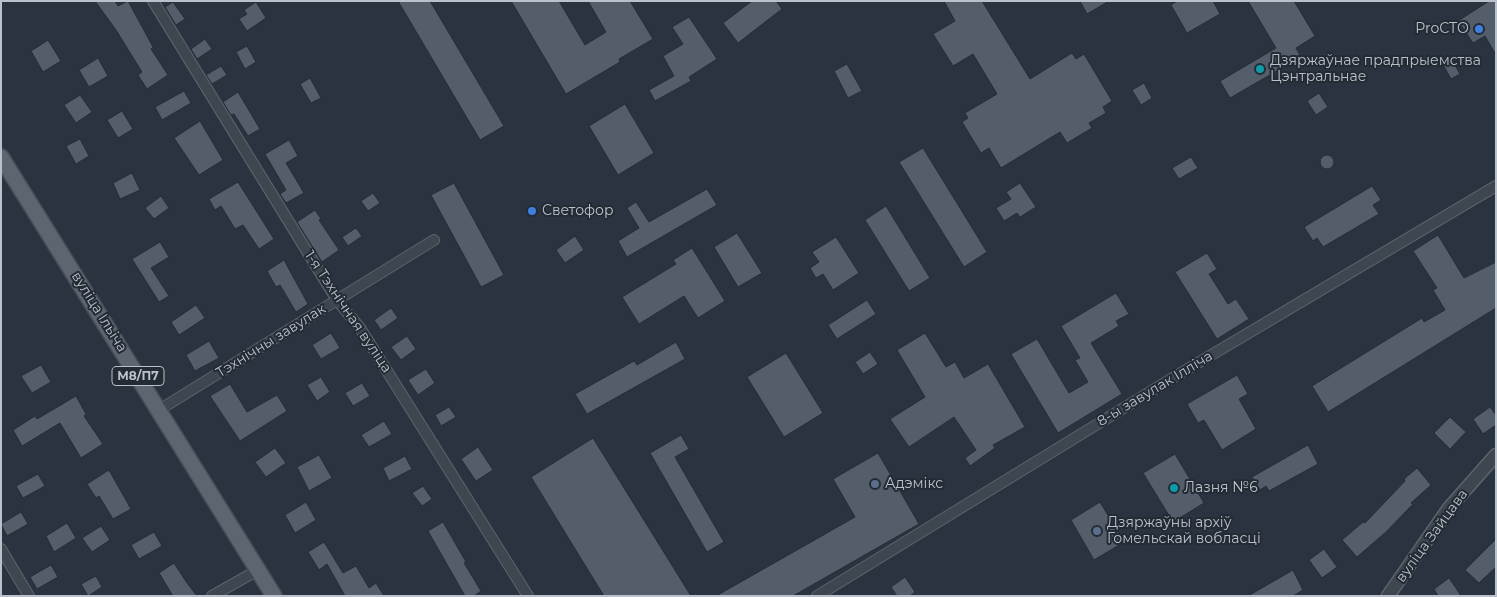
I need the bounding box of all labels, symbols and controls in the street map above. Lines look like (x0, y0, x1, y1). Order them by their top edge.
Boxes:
place label: ProСТО (1415, 21, 1469, 37)
marker: ProСТО (1473, 23, 1485, 35)
place label: Дзяржаўнае прадпрыемства Цэнтральнае (1270, 53, 1481, 85)
marker: Дзяржаўнае прадпрыемства Цэнтральнае (1254, 63, 1266, 75)
place label: Светофор (542, 203, 614, 219)
marker: Светофор (526, 205, 538, 217)
street label: 1-я Тэхнічная вуліца (301, 248, 395, 376)
street label: вуліца Ільіча (68, 269, 130, 355)
street label: Тэхнічны завулак (213, 301, 329, 381)
street label: 8-ы завулак Ілліча (1094, 348, 1216, 430)
road number: М8/П7 (112, 366, 164, 386)
place label: Адэмікс (885, 476, 943, 492)
marker: Адэмікс (869, 478, 881, 490)
place label: Лазня №6 (1184, 480, 1258, 496)
marker: Лазня №6 (1168, 482, 1180, 494)
street label: вуліца Зайцава (1393, 486, 1471, 586)
place label: Дзяржаўны архіў Гомельскай вобласці (1107, 515, 1261, 548)
marker: Дзяржаўны архіў Гомельскай вобласці (1091, 525, 1103, 537)

